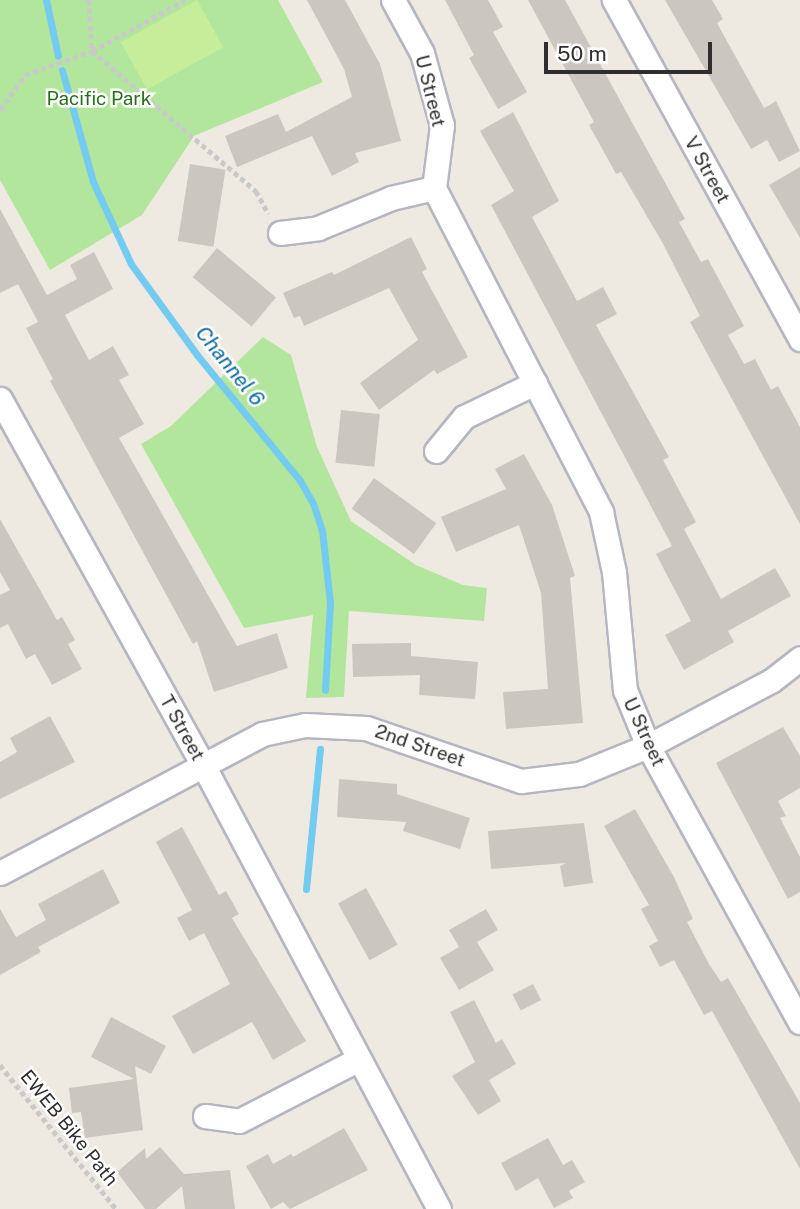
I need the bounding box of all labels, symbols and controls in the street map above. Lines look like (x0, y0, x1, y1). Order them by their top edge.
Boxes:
scale bar (548, 28, 716, 72)
text: 50 m (557, 41, 607, 66)
street label: U Street (410, 53, 450, 129)
park label: Pacific Park (46, 88, 152, 110)
street label: V Street (679, 133, 735, 207)
water label: Channel 6 (190, 321, 270, 411)
street label: T Street (155, 691, 209, 765)
street label: U Street (618, 694, 670, 770)
street label: 2nd Street (372, 720, 468, 772)
street label: EWEB Bike Path (15, 1065, 123, 1191)

